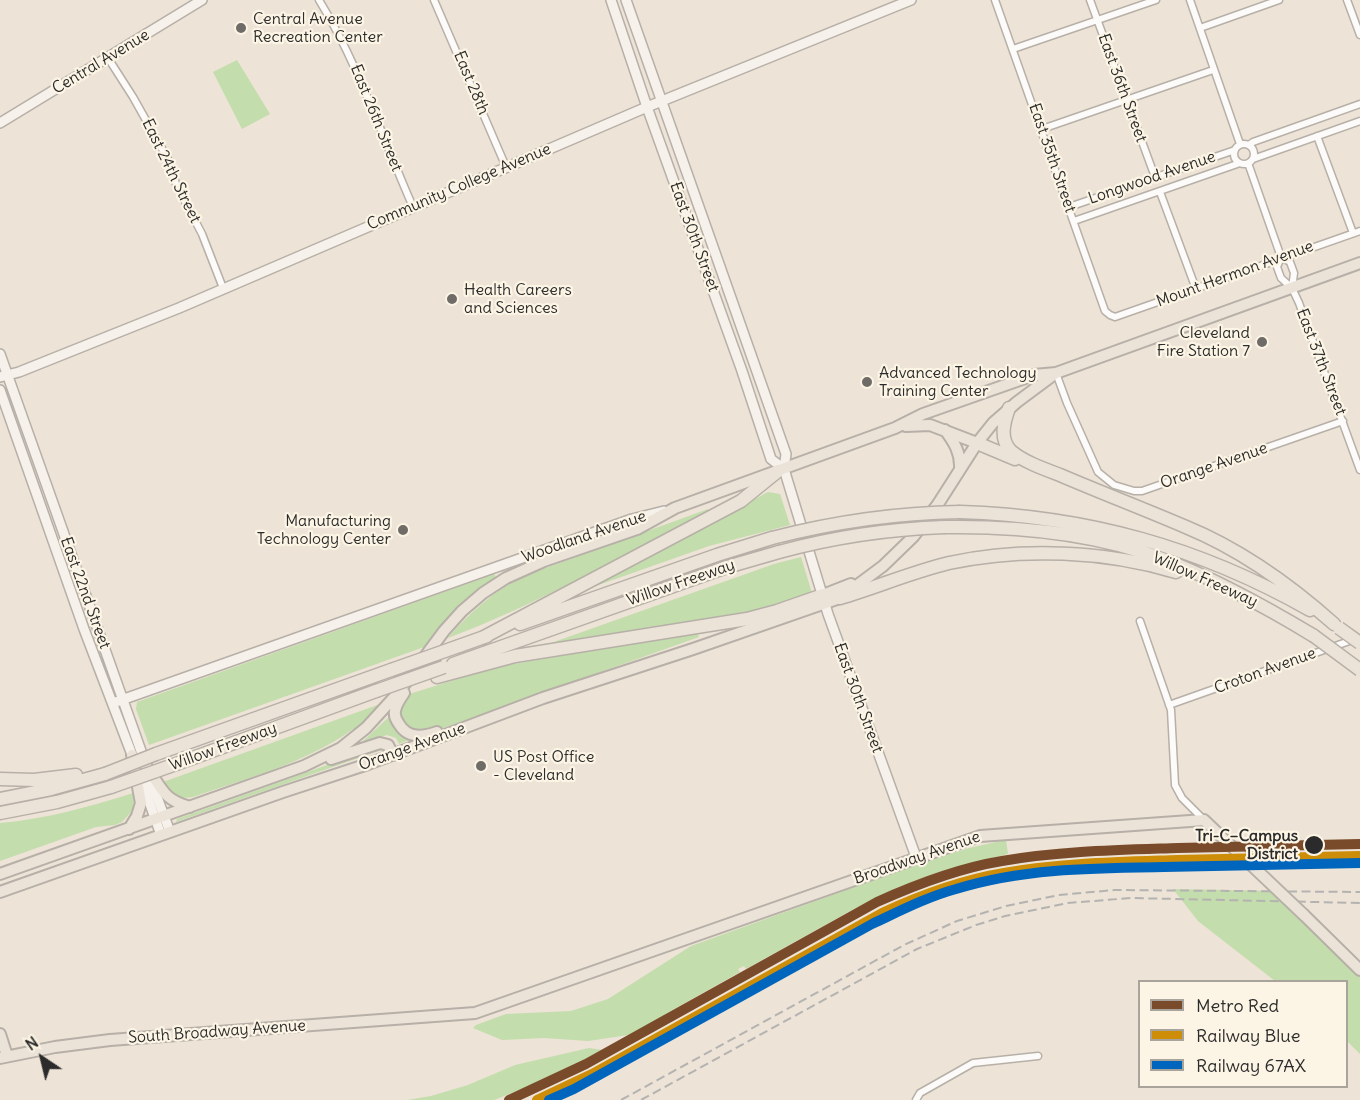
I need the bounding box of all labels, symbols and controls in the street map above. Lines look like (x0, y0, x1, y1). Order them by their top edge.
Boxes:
place label: Central Avenue Recreation Center (253, 9, 383, 47)
marker: Central Avenue Recreation Center (234, 21, 248, 35)
street label: Central Avenue (49, 26, 153, 98)
street label: East 36th Street (1093, 31, 1151, 145)
street label: East 28th (449, 48, 493, 118)
street label: East 26th Street (346, 62, 406, 174)
street label: East 35th Street (1024, 101, 1080, 215)
street label: East 24th Street (137, 116, 205, 226)
street label: Community College Avenue (364, 139, 554, 235)
street label: Longwood Avenue (1086, 147, 1218, 209)
street label: East 30th Street (665, 179, 723, 295)
street label: Mount Hermon Avenue (1154, 237, 1316, 311)
place label: Health Careers and Sciences (464, 280, 572, 318)
marker: Health Careers and Sciences (445, 292, 459, 306)
street label: East 37th Street (1292, 306, 1350, 418)
place label: Cleveland Fire Station 7 (1157, 323, 1250, 361)
marker: Cleveland Fire Station 7 (1255, 335, 1269, 349)
place label: Advanced Technology Training Center (879, 363, 1037, 401)
marker: Advanced Technology Training Center (860, 375, 874, 389)
street label: Orange Avenue (1158, 439, 1270, 493)
street label: Woodland Avenue (519, 507, 649, 567)
place label: Manufacturing Technology Center (257, 511, 391, 549)
marker: Manufacturing Technology Center (396, 523, 410, 537)
street label: East 22nd Street (56, 535, 114, 651)
street label: Willow Freeway (1149, 548, 1261, 612)
street label: Willow Freeway (624, 556, 738, 610)
street label: East 30th Street (829, 640, 887, 756)
street label: Croton Avenue (1212, 644, 1318, 698)
street label: Willow Freeway (167, 719, 279, 775)
street label: Orange Avenue (356, 719, 468, 775)
place label: US Post Office - Cleveland (493, 747, 594, 785)
marker: US Post Office - Cleveland (474, 759, 488, 773)
place label: Tri-C–Campus District (1195, 826, 1298, 864)
street label: Broadway Avenue (851, 827, 983, 889)
marker: Tri-C–Campus District (1303, 834, 1325, 856)
legend (1138, 980, 1348, 1088)
text: Metro Red (1196, 994, 1279, 1017)
street label: South Broadway Avenue (127, 1016, 307, 1048)
text: Railway Blue (1196, 1024, 1301, 1047)
north arrow (12, 1028, 72, 1088)
text: N (21, 1032, 42, 1055)
text: Railway 67AX (1196, 1054, 1306, 1077)

